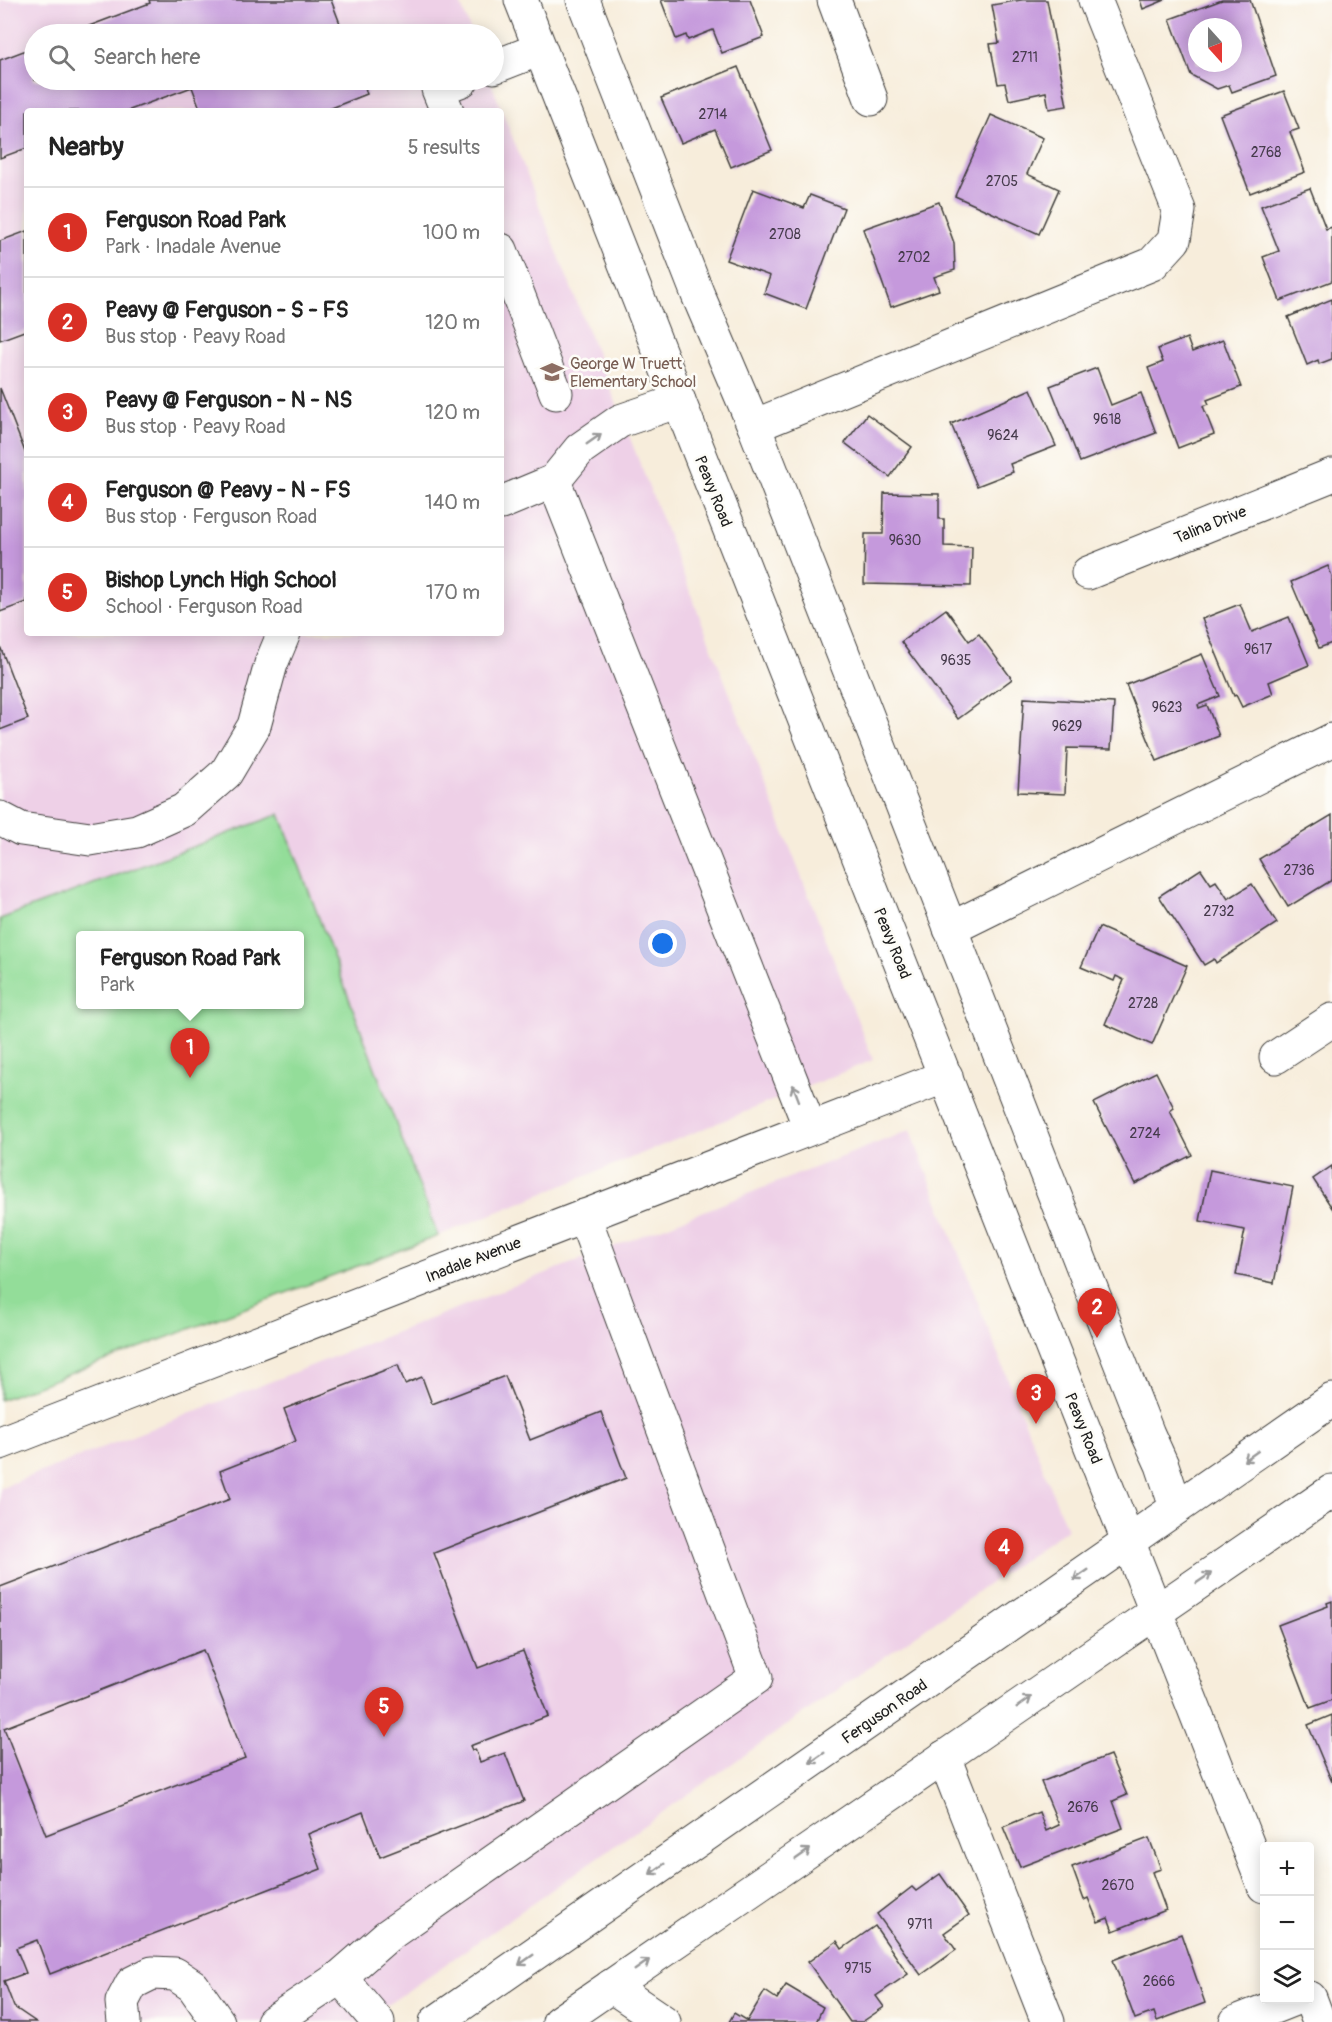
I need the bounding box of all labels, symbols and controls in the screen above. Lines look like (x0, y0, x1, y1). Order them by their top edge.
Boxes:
north arrow (1188, 18, 1242, 72)
search box (24, 24, 504, 90)
icon: search (45, 41, 78, 74)
text: Search here (93, 43, 200, 71)
house number: 2711 (1012, 49, 1038, 66)
house number: 2714 (699, 106, 727, 123)
text: Nearby (48, 131, 124, 163)
text: 5 results (408, 135, 480, 160)
house number: 2768 (1251, 144, 1281, 161)
house number: 2705 (986, 173, 1018, 190)
text: Ferguson Road Park (105, 206, 286, 234)
text: 1 (64, 220, 71, 245)
text: 100 m (423, 220, 480, 245)
house number: 2708 (769, 226, 801, 243)
text: Park · Inadale Avenue (105, 234, 281, 259)
house number: 2702 (898, 249, 930, 266)
text: Peavy @ Ferguson - S - FS (105, 296, 349, 324)
text: 2 (62, 310, 73, 335)
text: 120 m (425, 310, 480, 335)
text: Bus stop · Peavy Road (105, 324, 286, 349)
place label: George W Truett Elementary School (570, 354, 696, 392)
school or university icon: George W Truett Elementary School (539, 359, 565, 385)
text: Peavy @ Ferguson - N - NS (105, 386, 352, 414)
text: 3 (62, 400, 73, 425)
text: 120 m (425, 400, 480, 425)
house number: 9618 (1093, 411, 1121, 428)
text: Bus stop · Peavy Road (105, 414, 286, 439)
house number: 9624 (987, 427, 1019, 444)
one-way arrow (586, 433, 602, 445)
street label: Peavy Road (690, 453, 736, 530)
text: Ferguson @ Peavy - N - FS (105, 476, 351, 504)
text: 4 (62, 490, 73, 515)
text: 140 m (425, 490, 480, 515)
street label: Talina Drive (1171, 501, 1249, 548)
text: Bus stop · Ferguson Road (105, 504, 317, 529)
house number: 9630 (889, 532, 921, 549)
text: Bishop Lynch High School (105, 566, 337, 594)
text: 5 (62, 580, 73, 605)
text: 170 m (426, 580, 480, 605)
text: School · Ferguson Road (105, 594, 303, 619)
house number: 9617 (1244, 641, 1273, 658)
house number: 9635 (941, 652, 971, 669)
house number: 9623 (1152, 699, 1182, 716)
house number: 9629 (1052, 718, 1082, 735)
house number: 2736 (1283, 862, 1315, 879)
house number: 2732 (1204, 903, 1235, 920)
street label: Peavy Road (869, 905, 915, 982)
your location (648, 929, 677, 958)
popup (76, 931, 304, 1009)
text: Ferguson Road Park (100, 944, 280, 972)
text: Park (100, 972, 135, 997)
house number: 2728 (1128, 995, 1158, 1012)
pin: 1 (170, 1028, 210, 1078)
one-way arrow (790, 1084, 801, 1103)
house number: 2724 (1129, 1125, 1161, 1142)
street label: Inadale Avenue (423, 1233, 524, 1287)
pin: 2 (1078, 1288, 1116, 1338)
pin: 3 (1016, 1374, 1056, 1424)
street label: Peavy Road (1060, 1390, 1106, 1467)
one-way arrow (1243, 1450, 1259, 1462)
pin: 4 (984, 1528, 1024, 1578)
one-way arrow (1074, 1569, 1090, 1581)
one-way arrow (1196, 1572, 1213, 1585)
street label: Ferguson Road (838, 1675, 931, 1749)
pin: 5 (364, 1688, 404, 1737)
one-way arrow (1015, 1696, 1032, 1709)
one-way arrow (810, 1752, 826, 1764)
house number: 2676 (1067, 1799, 1099, 1816)
map controls (1260, 1842, 1314, 2004)
button: + (1260, 1842, 1314, 1896)
one-way arrow (794, 1848, 810, 1860)
one-way arrow (649, 1863, 666, 1875)
house number: 2670 (1102, 1877, 1134, 1894)
button: − (1260, 1896, 1314, 1950)
house number: 9711 (907, 1916, 933, 1933)
button: layers (1260, 1950, 1314, 2004)
one-way arrow (518, 1954, 534, 1966)
one-way arrow (633, 1959, 650, 1971)
house number: 9715 (844, 1960, 872, 1977)
house number: 2666 (1143, 1973, 1175, 1990)

